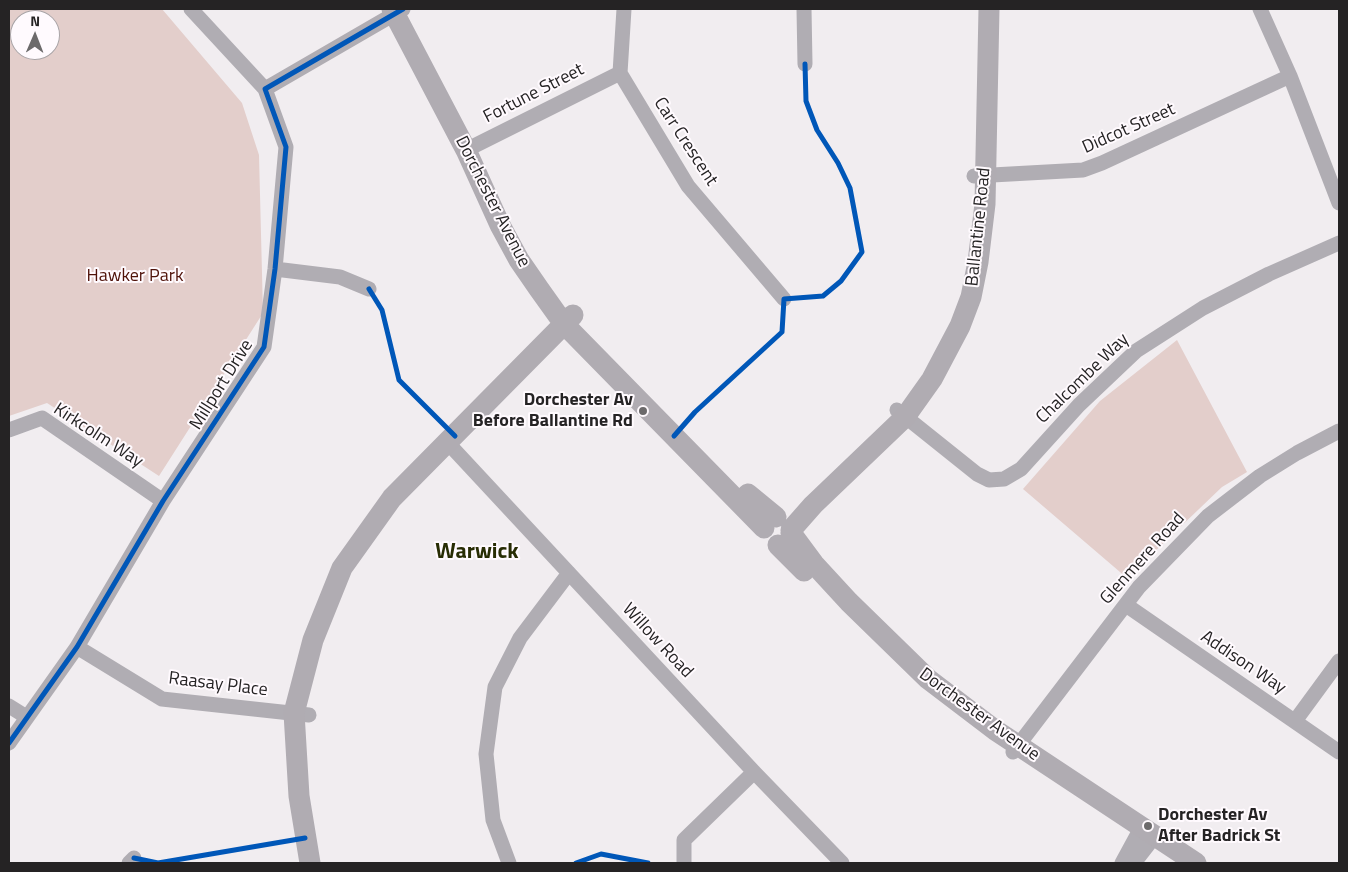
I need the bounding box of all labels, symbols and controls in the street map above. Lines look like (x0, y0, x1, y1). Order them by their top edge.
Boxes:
north arrow (10, 10, 60, 60)
text: N (30, 10, 40, 31)
street label: Fortune Street (480, 59, 588, 129)
street label: Carr Crescent (648, 94, 722, 190)
street label: Didcot Street (1079, 99, 1179, 159)
street label: Dorchester Avenue (450, 133, 534, 271)
street label: Ballantine Road (962, 167, 996, 287)
park label: Hawker Park (86, 266, 184, 288)
street label: Chalcombe Way (1032, 329, 1134, 429)
street label: Millport Drive (186, 336, 258, 434)
place label: Dorchester Av Before Ballantine Rd (473, 390, 633, 432)
street label: Kirkcolm Way (49, 399, 147, 473)
marker: Dorchester Av Before Ballantine Rd (637, 405, 649, 417)
street label: Glenmere Road (1096, 509, 1190, 609)
district label: Warwick (435, 540, 519, 566)
street label: Willow Road (617, 599, 697, 683)
street label: Addison Way (1196, 627, 1290, 699)
street label: Dorchester Avenue (914, 664, 1044, 766)
street label: Raasay Place (167, 668, 269, 702)
place label: Dorchester Av After Badrick St (1158, 805, 1280, 848)
marker: Dorchester Av After Badrick St (1142, 820, 1154, 832)

